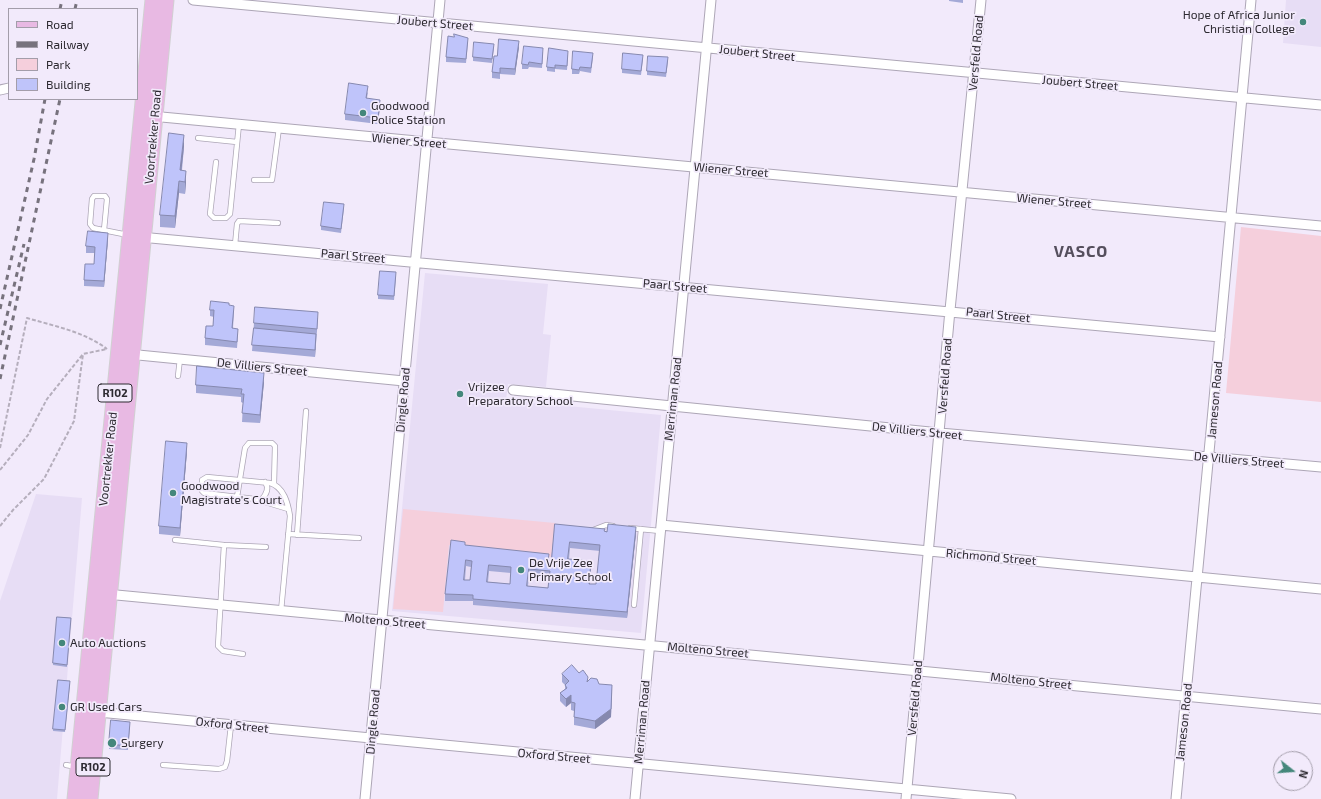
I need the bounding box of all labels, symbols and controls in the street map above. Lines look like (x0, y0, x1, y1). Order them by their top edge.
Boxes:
legend (8, 8, 138, 100)
place label: Hope of Africa Junior Christian College (1183, 8, 1295, 36)
street label: Joubert Street (396, 12, 474, 34)
street label: Versfeld Road (966, 15, 986, 91)
text: Road (46, 17, 74, 31)
marker: Hope of Africa Junior Christian College (1298, 17, 1308, 27)
text: Railway (46, 37, 89, 51)
street label: Joubert Street (718, 42, 796, 64)
text: Park (46, 57, 71, 71)
street label: Joubert Street (1041, 72, 1119, 94)
text: Building (46, 77, 90, 91)
street label: Voortrekker Road (142, 89, 164, 185)
place label: Goodwood Police Station (371, 99, 445, 127)
marker: Goodwood Police Station (358, 108, 368, 118)
street label: Wiener Street (371, 131, 447, 151)
street label: Wiener Street (693, 160, 769, 180)
street label: Wiener Street (1016, 191, 1092, 211)
district label: VASCO (1054, 242, 1108, 262)
street label: Paarl Street (320, 246, 386, 266)
street label: Paarl Street (642, 276, 708, 296)
street label: Paarl Street (965, 304, 1031, 326)
street label: Versfeld Road (935, 338, 955, 414)
street label: De Villiers Street (216, 355, 308, 379)
street label: Merriman Road (661, 357, 685, 441)
street label: Jameson Road (1204, 361, 1226, 439)
street label: Dingle Road (393, 367, 413, 433)
place label: Vrijzee Preparatory School (468, 380, 573, 408)
road number: R102 (98, 384, 132, 402)
marker: Vrijzee Preparatory School (455, 389, 465, 399)
street label: Voortrekker Road (96, 411, 120, 507)
street label: De Villiers Street (871, 419, 963, 443)
street label: De Villiers Street (1193, 449, 1285, 471)
place label: Goodwood Magistrate's Court (181, 479, 282, 507)
marker: Goodwood Magistrate's Court (168, 488, 178, 498)
street label: Richmond Street (945, 546, 1037, 568)
place label: De Vrije Zee Primary School (529, 556, 612, 584)
marker: De Vrije Zee Primary School (516, 565, 526, 575)
street label: Molteno Street (344, 610, 426, 632)
place label: Auto Auctions (70, 636, 146, 650)
marker: Auto Auctions (57, 638, 67, 648)
street label: Molteno Street (667, 639, 749, 661)
street label: Versfeld Road (905, 660, 925, 736)
street label: Molteno Street (990, 670, 1072, 692)
street label: Merriman Road (631, 680, 653, 764)
street label: Jameson Road (1173, 683, 1195, 761)
street label: Dingle Road (363, 689, 383, 755)
place label: GR Used Cars (70, 700, 142, 714)
marker: GR Used Cars (57, 702, 67, 712)
street label: Oxford Street (195, 714, 269, 736)
place label: Surgery (121, 736, 164, 750)
marker: Surgery (106, 737, 118, 749)
street label: Oxford Street (517, 746, 591, 766)
north arrow (1273, 751, 1313, 791)
road number: R102 (76, 758, 110, 776)
text: N (1297, 769, 1311, 780)

